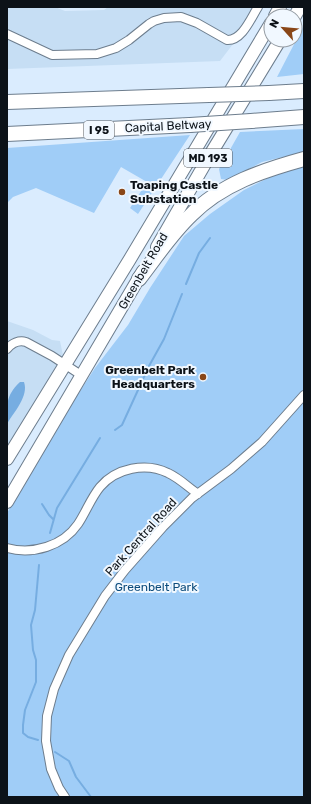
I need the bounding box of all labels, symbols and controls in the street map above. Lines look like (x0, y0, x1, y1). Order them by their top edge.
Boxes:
north arrow (263, 8, 303, 48)
text: N (267, 17, 282, 30)
street label: Capital Beltway (124, 117, 212, 135)
road number: I 95 (84, 121, 114, 139)
road number: MD 193 (184, 149, 232, 167)
place label: Toaping Castle Substation (130, 178, 218, 206)
marker: Toaping Castle Substation (117, 187, 127, 197)
street label: Greenbelt Road (115, 230, 171, 312)
place label: Greenbelt Park Headquarters (105, 363, 195, 391)
marker: Greenbelt Park Headquarters (198, 372, 208, 382)
street label: Park Central Road (102, 495, 180, 579)
park label: Greenbelt Park (115, 580, 198, 594)

